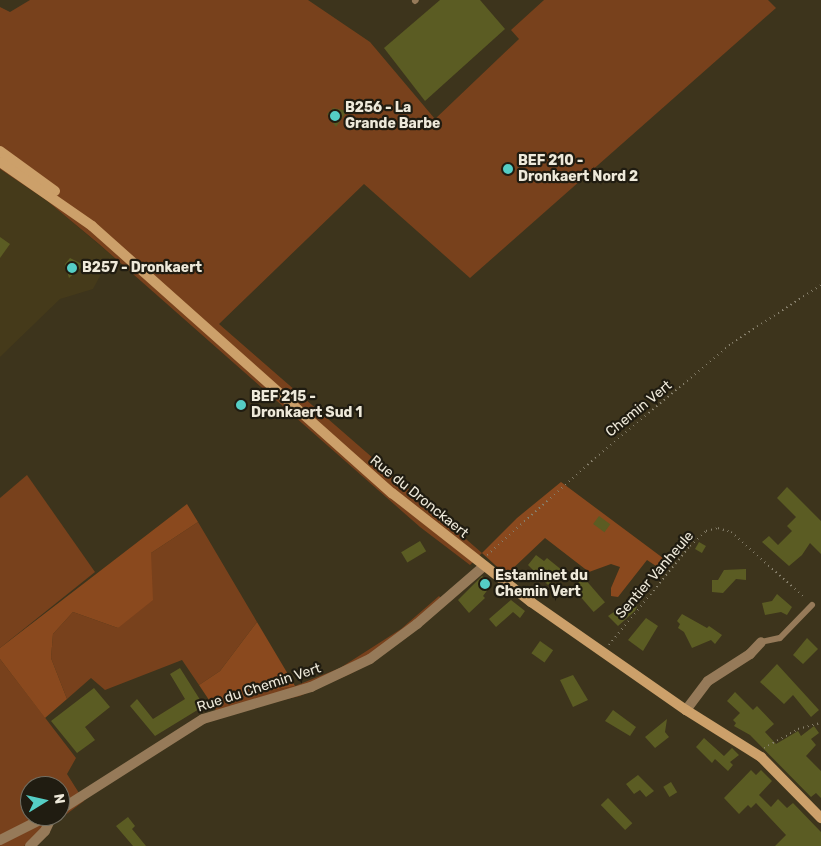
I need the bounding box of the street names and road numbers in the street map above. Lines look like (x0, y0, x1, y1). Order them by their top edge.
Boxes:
street label: Chemin Vert (602, 377, 676, 441)
street label: Rue du Dronckaert (366, 452, 472, 542)
street label: Sentier Vanheule (612, 528, 698, 622)
street label: Rue du Chemin Vert (195, 660, 323, 716)

